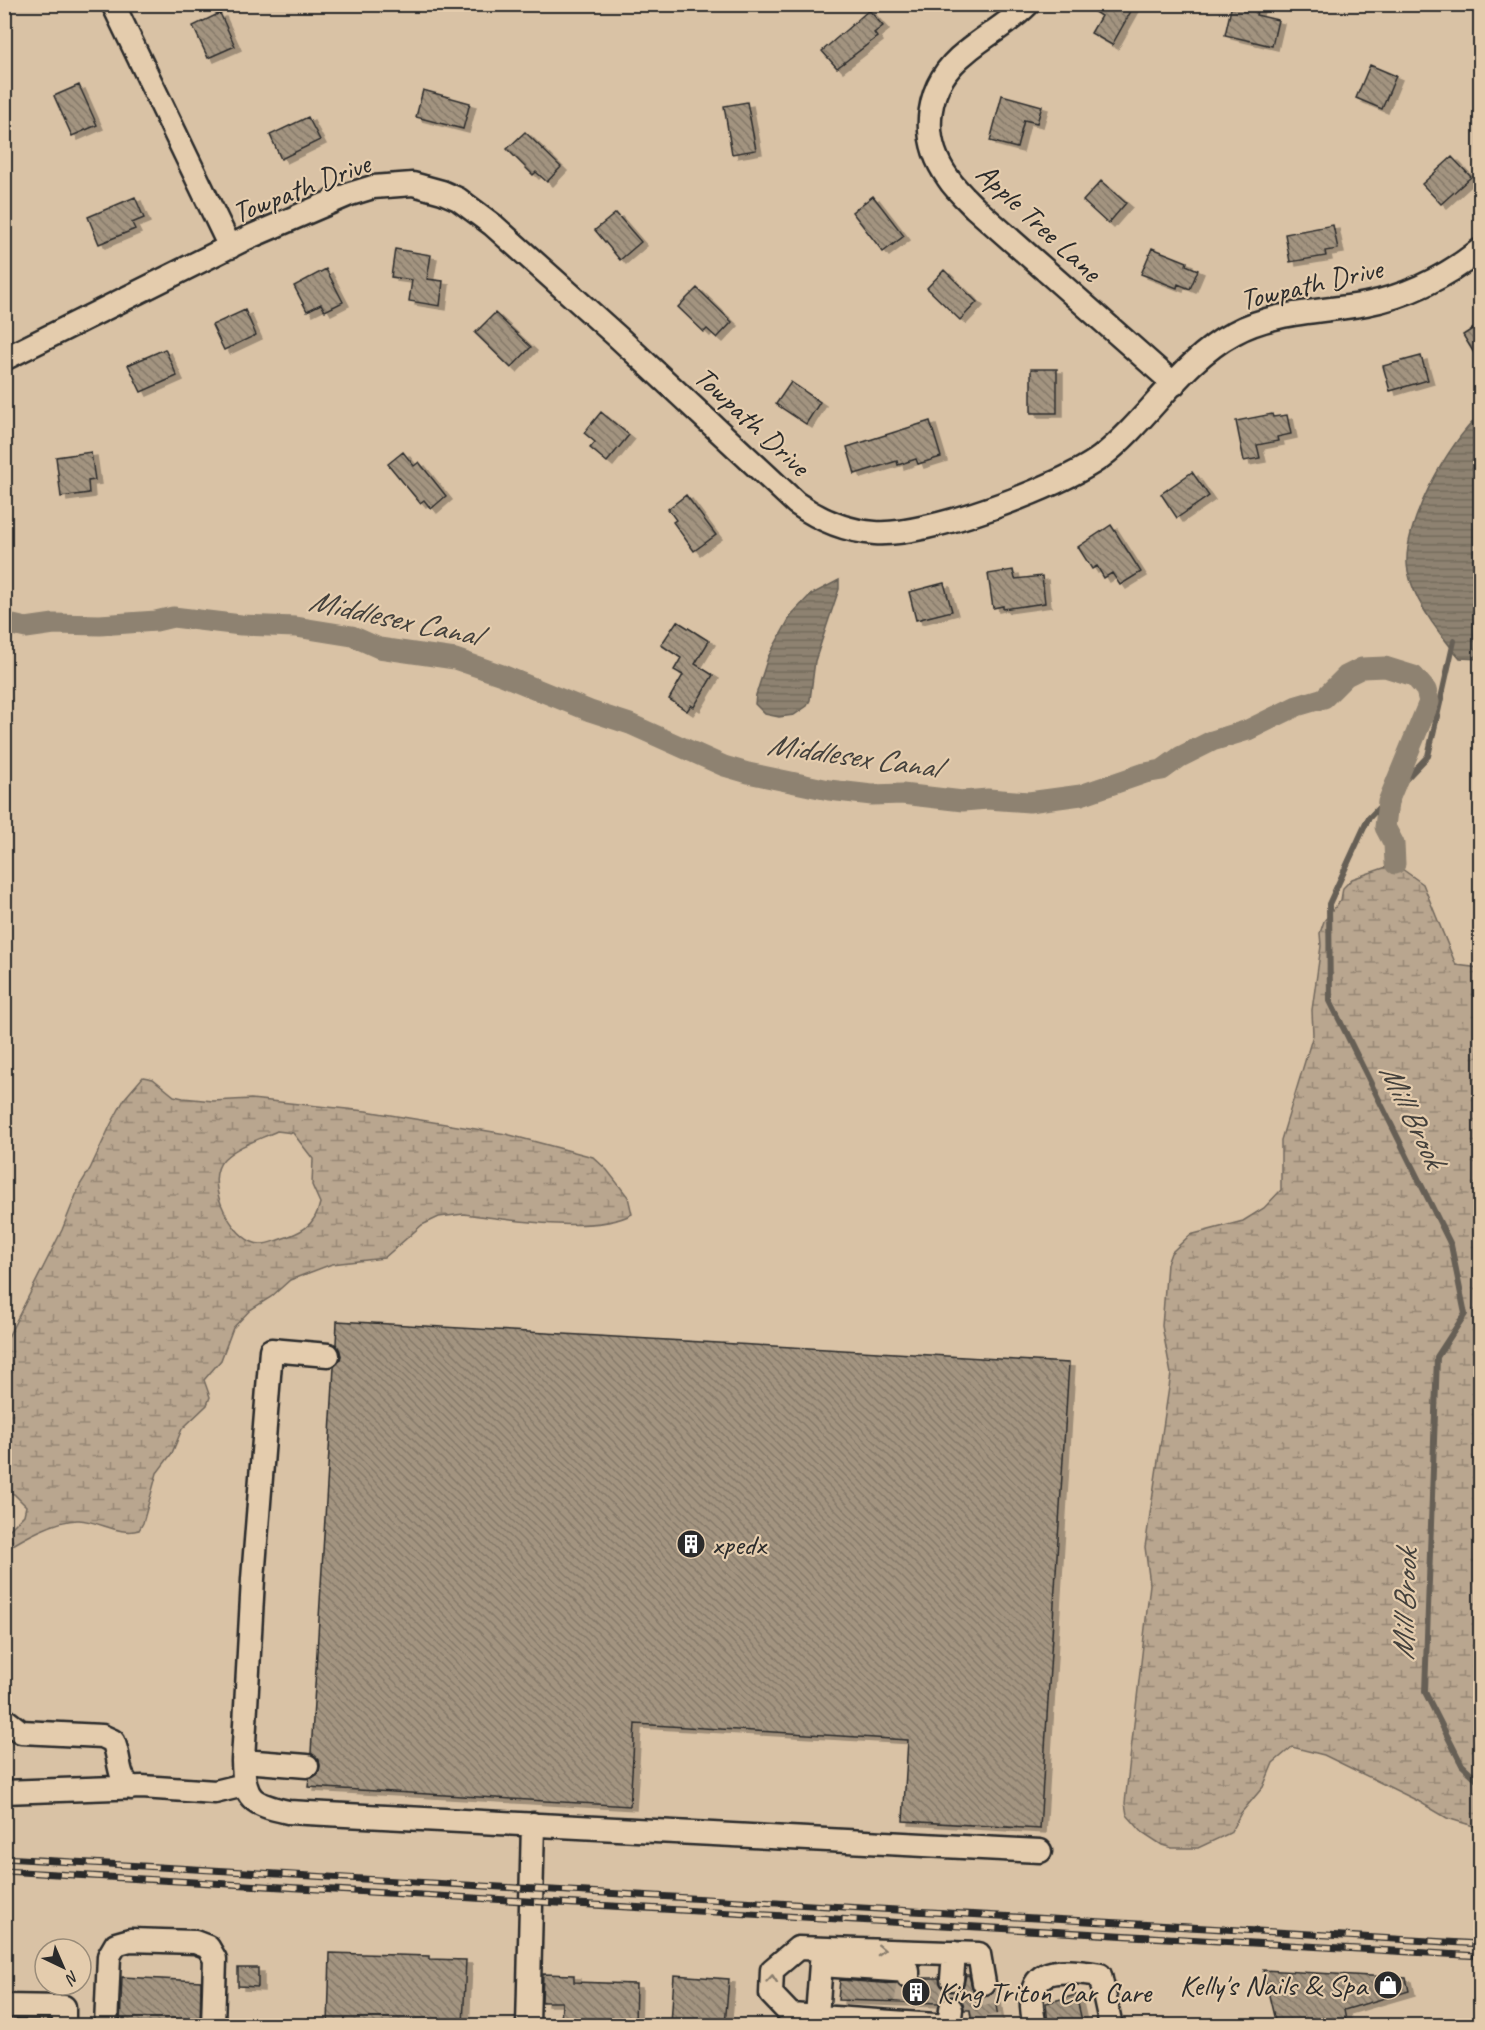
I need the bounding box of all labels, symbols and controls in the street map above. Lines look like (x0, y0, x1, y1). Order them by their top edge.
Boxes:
street label: Towpath Drive (227, 144, 377, 232)
street label: Apple Tree Lane (968, 154, 1111, 291)
street label: Towpath Drive (1236, 249, 1388, 319)
street label: Towpath Drive (686, 358, 820, 486)
water label: Middlesex Canal (305, 580, 493, 658)
water label: Middlesex Canal (765, 723, 951, 789)
water label: Mill Brook (1370, 1057, 1457, 1178)
place label: xpedx (712, 1525, 768, 1563)
building icon: xpedx (675, 1528, 707, 1560)
water label: Mill Brook (1382, 1544, 1427, 1661)
north arrow (33, 1937, 93, 1997)
one-way arrow (876, 1944, 885, 1957)
text: N (60, 1966, 83, 1990)
place label: Kelly's Nails & Spa (1179, 1966, 1369, 2004)
shop icon: Kelly's Nails & Spa (1372, 1969, 1404, 2001)
place label: King Triton Car Care (937, 1973, 1153, 2011)
one-way arrow (765, 1975, 778, 1984)
building icon: King Triton Car Care (900, 1976, 932, 2008)

